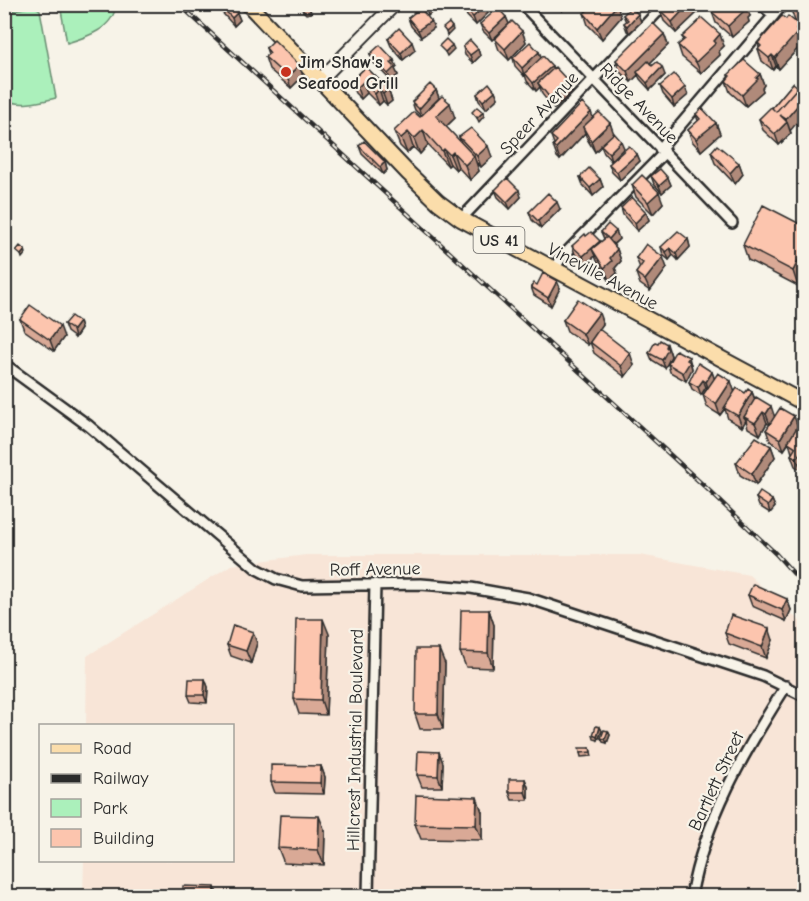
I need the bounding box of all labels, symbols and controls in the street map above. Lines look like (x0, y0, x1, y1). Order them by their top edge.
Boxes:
place label: Jim Shaw's Seafood Grill (298, 52, 398, 94)
street label: Ridge Avenue (595, 59, 682, 148)
marker: Jim Shaw's Seafood Grill (279, 65, 293, 79)
street label: Speer Avenue (496, 68, 583, 159)
road number: US 41 (474, 227, 524, 253)
street label: Vineville Avenue (544, 239, 662, 314)
street label: Roff Avenue (329, 558, 421, 581)
street label: Hillcrest Industrial Boulevard (343, 629, 368, 851)
legend (39, 724, 234, 862)
street label: Bartlett Street (684, 727, 749, 834)
text: Road (93, 738, 132, 759)
text: Railway (93, 768, 150, 789)
text: Park (93, 798, 128, 819)
text: Building (93, 828, 155, 849)

